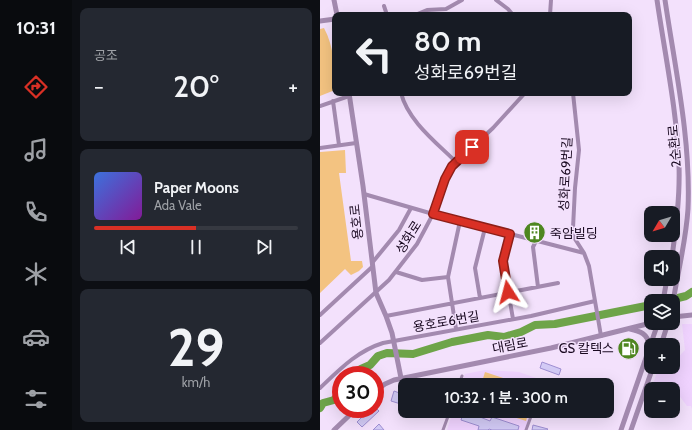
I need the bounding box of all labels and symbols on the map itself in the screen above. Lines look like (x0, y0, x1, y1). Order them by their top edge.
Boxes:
street label: 2순환로 (664, 124, 684, 168)
pin (455, 130, 489, 164)
street label: 성화로69번길 (555, 136, 575, 212)
street label: 용호로 (346, 203, 366, 241)
north arrow (644, 206, 680, 242)
street label: 성화로 (392, 218, 424, 256)
building icon: 죽암빌딩 (521, 220, 547, 246)
place label: 죽암빌딩 (550, 225, 598, 241)
position arrow (487, 271, 529, 313)
street label: 용호로6번길 (412, 307, 480, 335)
street label: 대림로 (491, 334, 529, 356)
fuel station icon: GS 칼텍스 (616, 335, 642, 361)
place label: GS 칼텍스 (559, 340, 614, 356)
speed limit sign: 30 (332, 366, 384, 418)

